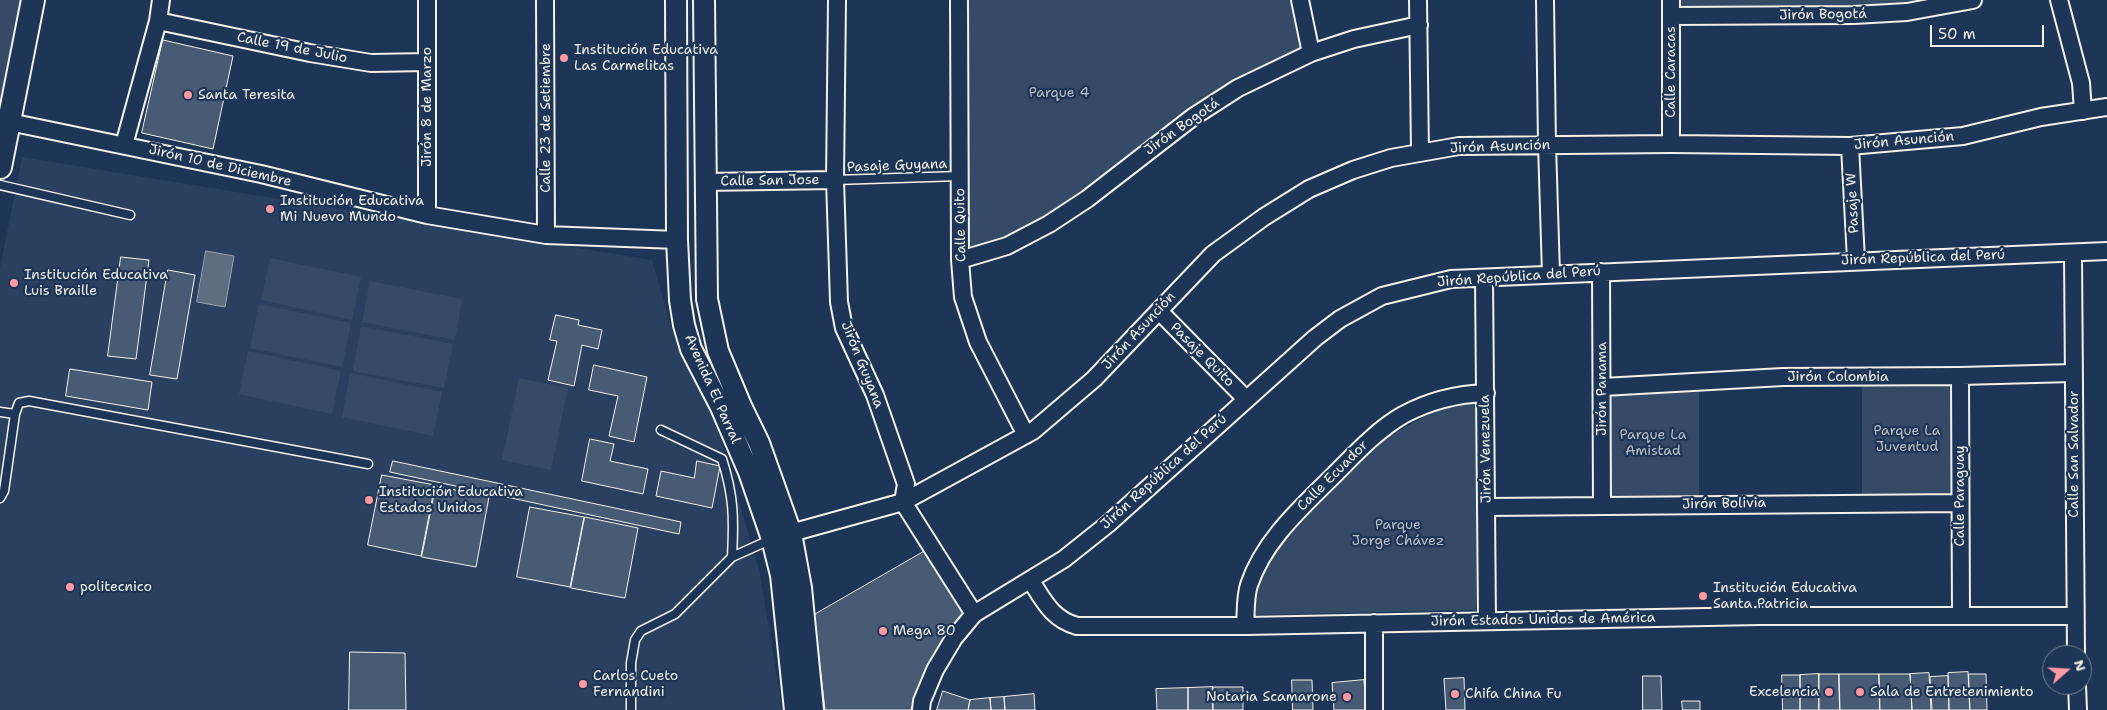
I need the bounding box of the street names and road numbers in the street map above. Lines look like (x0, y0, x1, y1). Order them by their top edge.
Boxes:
street label: Jirón Bogotá (1779, 6, 1867, 24)
street label: Calle Caracas (1663, 26, 1679, 118)
street label: Calle 19 de Julio (235, 29, 349, 67)
street label: Calle 23 de Setiembre (538, 43, 554, 193)
street label: Jirón 8 de Marzo (419, 47, 435, 167)
street label: Jirón Bogotá (1141, 95, 1223, 159)
street label: Jirón Asunción (1853, 128, 1955, 154)
street label: Jirón Asunción (1450, 137, 1550, 157)
street label: Jirón 10 de Diciembre (147, 141, 293, 191)
street label: Pasaje Guyana (847, 156, 947, 176)
street label: Calle San Jose (720, 172, 820, 190)
street label: Pasaje W (1843, 172, 1863, 234)
street label: Calle Quito (952, 188, 970, 262)
street label: Jirón República del Perú (1841, 247, 2005, 269)
street label: Jirón República del Perú (1437, 263, 1601, 291)
street label: Jirón Asunción (1099, 289, 1179, 373)
street label: Jirón Guyana (837, 319, 887, 411)
street label: Pasaje Quito (1166, 319, 1238, 391)
street label: Avenida El Parral (680, 332, 744, 446)
street label: Jirón Panama (1594, 342, 1610, 436)
street label: Jirón Colombia (1787, 369, 1889, 385)
street label: Calle San Salvador (2066, 390, 2082, 518)
street label: Jirón Venezuela (1477, 394, 1495, 504)
street label: Jirón República del Perú (1097, 411, 1231, 533)
street label: Calle Ecuador (1294, 437, 1372, 515)
street label: Calle Paraguay (1952, 445, 1968, 547)
street label: Jirón Bolivia (1682, 495, 1766, 513)
street label: Jirón Estados Unidos de América (1431, 610, 1655, 630)

